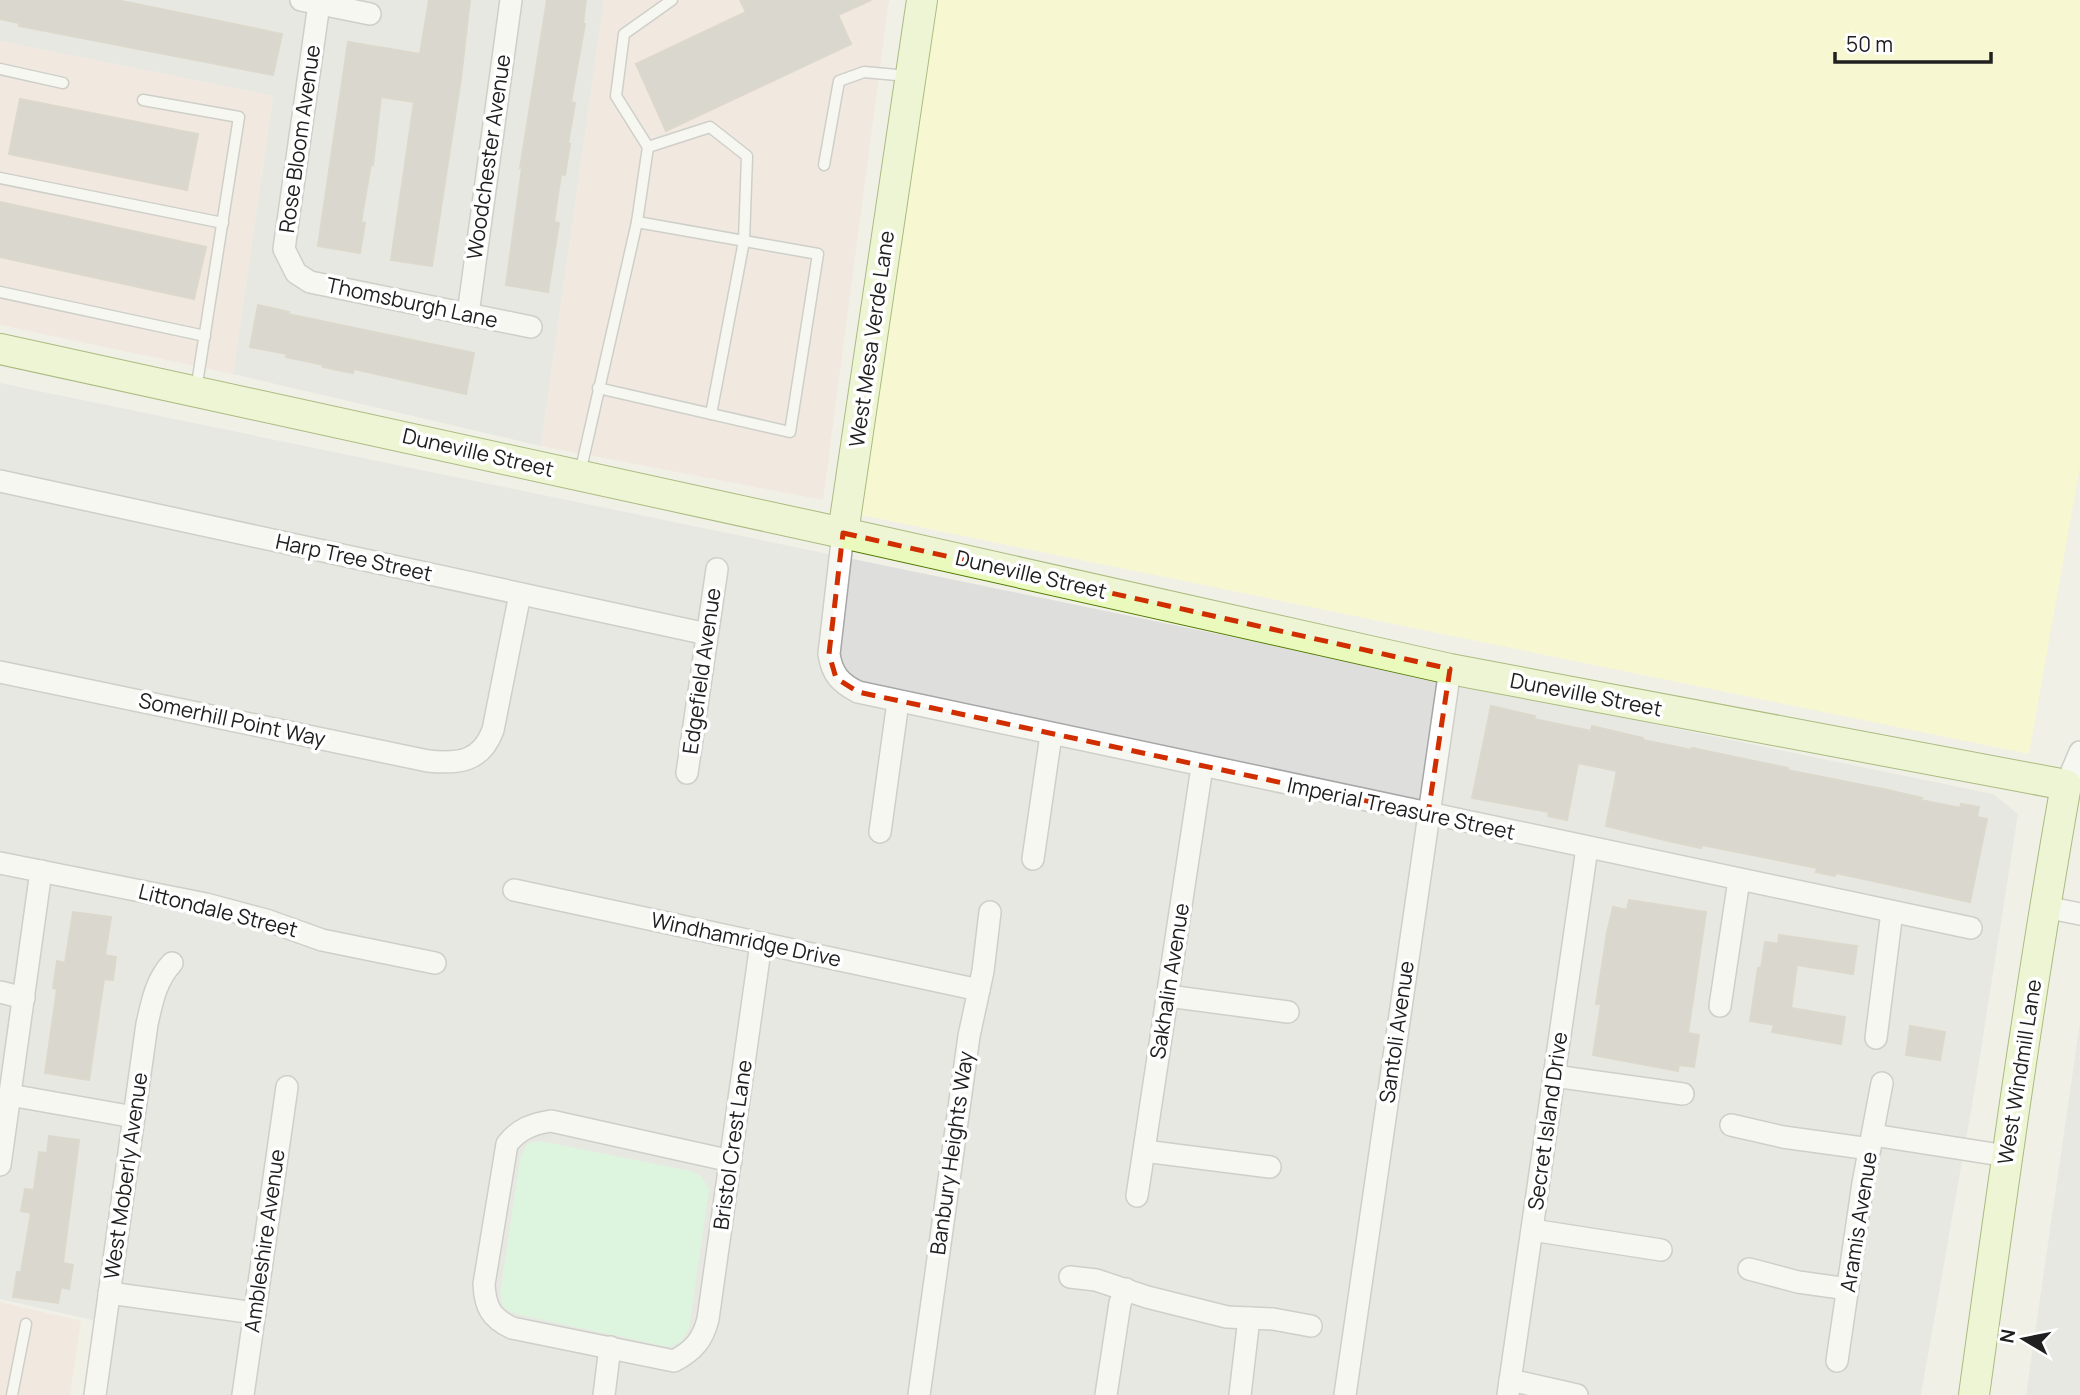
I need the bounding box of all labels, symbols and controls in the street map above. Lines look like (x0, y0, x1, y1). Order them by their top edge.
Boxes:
scale bar (1835, 21, 1991, 65)
text: 50 m (1846, 30, 1893, 58)
street label: Rose Bloom Avenue (272, 43, 326, 235)
street label: Woodchester Avenue (460, 52, 516, 261)
street label: West Mesa Verde Lane (842, 229, 900, 449)
street label: Thomsburgh Lane (324, 270, 500, 334)
street label: Duneville Street (400, 421, 557, 483)
street label: Harp Tree Street (273, 527, 435, 587)
street label: Duneville Street (953, 543, 1110, 605)
street label: Edgefield Avenue (675, 586, 727, 756)
street label: Duneville Street (1508, 666, 1665, 722)
street label: Somerhill Point Way (136, 686, 328, 752)
street label: Imperial Treasure Street (1285, 770, 1518, 846)
street label: Littondale Street (136, 877, 301, 943)
street label: Sakhalin Avenue (1143, 901, 1195, 1061)
street label: Windhamridge Drive (648, 905, 844, 973)
street label: Santoli Avenue (1372, 959, 1420, 1105)
street label: West Windmill Lane (1991, 977, 2047, 1166)
street label: Secret Island Drive (1521, 1030, 1573, 1212)
street label: Banbury Heights Way (923, 1049, 979, 1257)
street label: Bristol Crest Lane (706, 1058, 758, 1232)
street label: West Moberly Avenue (97, 1071, 153, 1281)
street label: Ambleshire Avenue (237, 1147, 291, 1334)
street label: Aramis Avenue (1833, 1150, 1883, 1294)
north arrow (1989, 1304, 2059, 1374)
text: N (1993, 1327, 2021, 1345)

